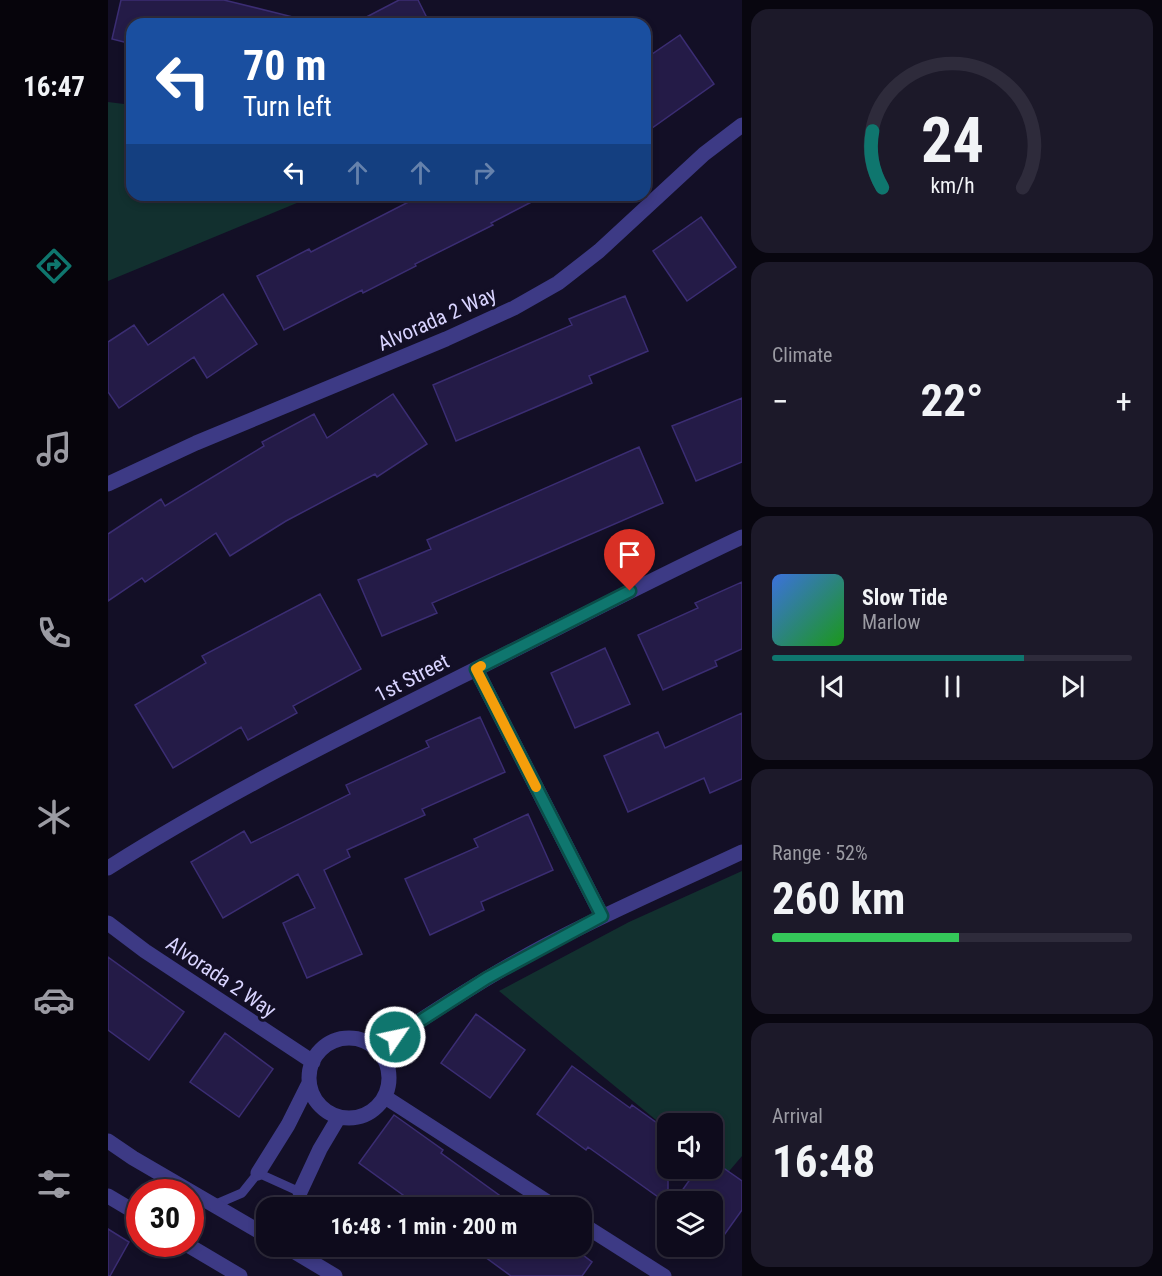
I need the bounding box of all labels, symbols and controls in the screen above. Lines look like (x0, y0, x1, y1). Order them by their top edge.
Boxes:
text: 70 m (243, 41, 326, 90)
icon: left (144, 42, 222, 120)
text: 16:47 (23, 71, 85, 103)
text: Turn left (243, 91, 332, 123)
text: 24 (920, 104, 984, 177)
icon: left (278, 156, 311, 189)
icon: ahead (341, 156, 374, 189)
icon: ahead (404, 156, 437, 189)
icon: right (467, 156, 500, 189)
text: km/h (930, 174, 974, 199)
icon: directions (33, 245, 75, 287)
street label: Alvorada 2 Way (374, 282, 500, 356)
text: Climate (772, 343, 832, 367)
text: 22° (921, 374, 984, 427)
text: − (772, 382, 789, 421)
text: + (1116, 382, 1132, 421)
icon: music (33, 428, 75, 470)
pin (604, 529, 655, 591)
icon: arrive (613, 538, 646, 571)
text: Slow Tide (862, 585, 948, 610)
text: Marlow (862, 610, 920, 634)
icon: phone (33, 612, 75, 654)
street label: 1st Street (371, 649, 453, 707)
icon: previous (816, 670, 849, 703)
icon: pause (936, 670, 969, 703)
icon: next (1056, 670, 1089, 703)
icon: climate (33, 796, 75, 838)
text: Range · 52% (772, 841, 868, 865)
text: 260 km (772, 872, 905, 925)
street label: Alvorada 2 Way (162, 932, 281, 1023)
icon: car (33, 979, 75, 1021)
position arrow (363, 1005, 427, 1069)
text: Arrival (772, 1104, 823, 1128)
map controls (657, 1113, 723, 1257)
button: sound (657, 1113, 723, 1179)
text: 16:48 (772, 1135, 875, 1188)
icon: filters (33, 1163, 75, 1205)
speed limit sign: 30 (126, 1179, 204, 1257)
button: layers (657, 1191, 723, 1257)
text: 16:48 · 1 min · 200 m (331, 1214, 517, 1239)

